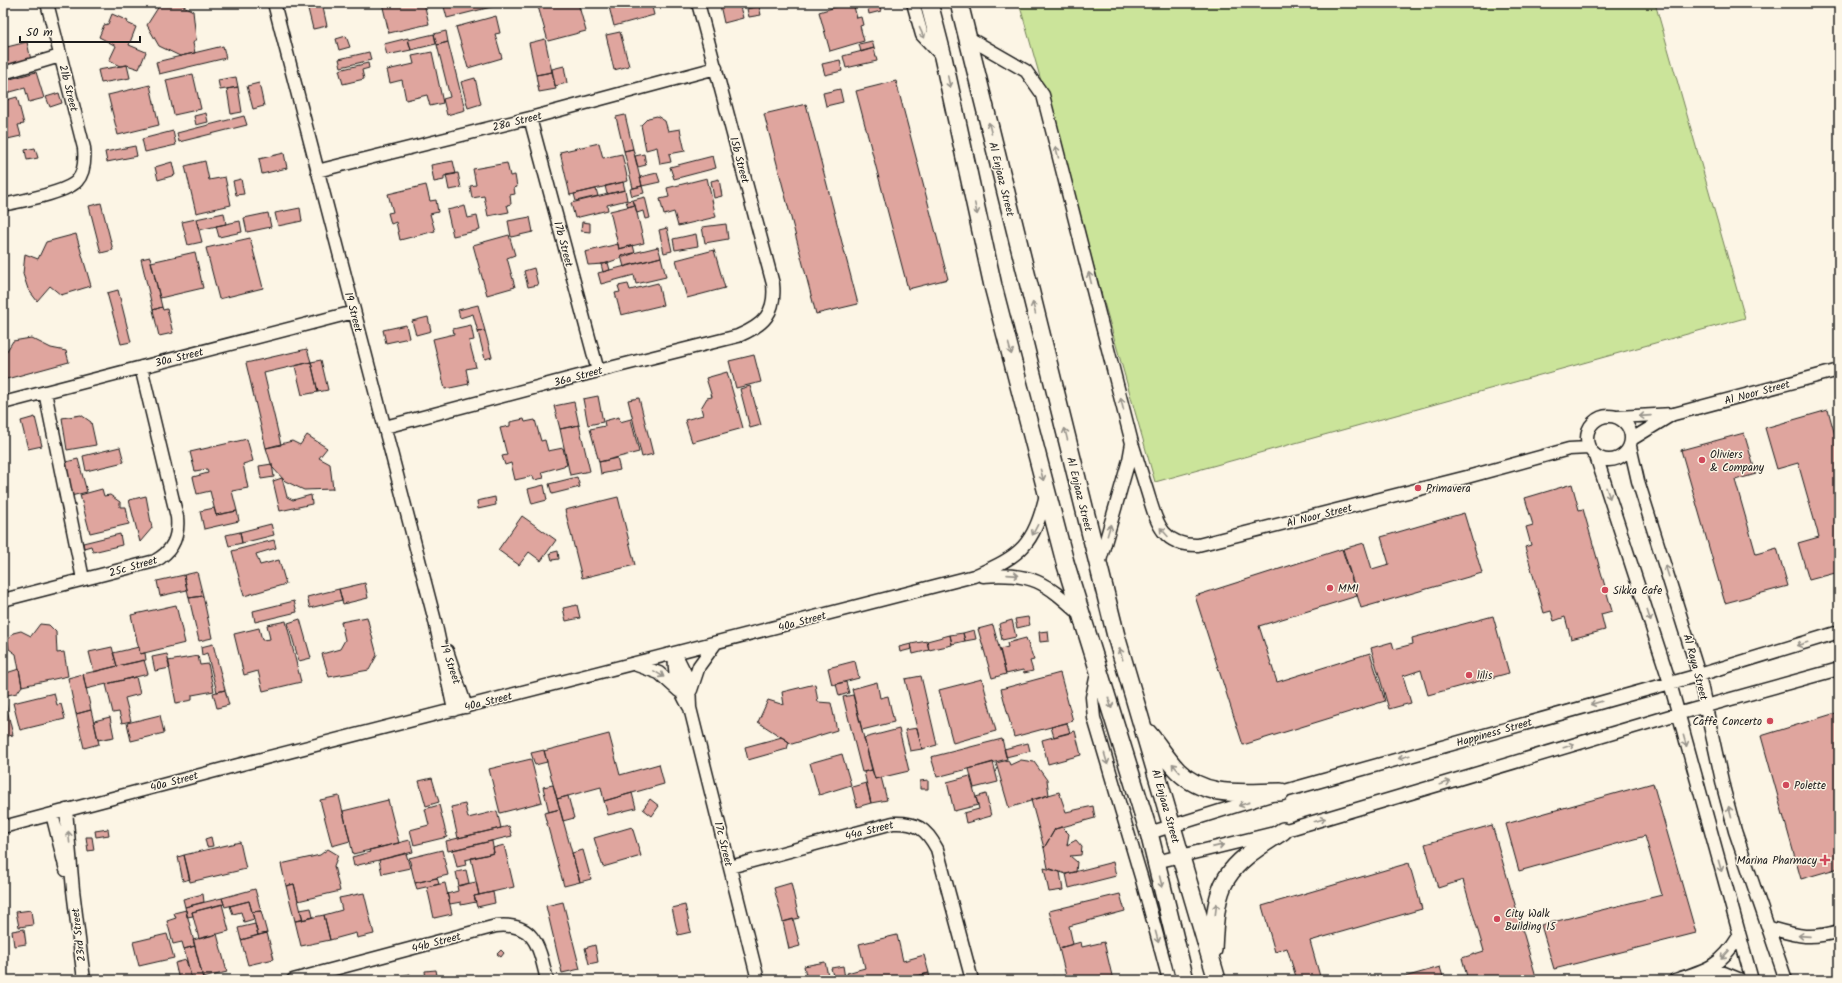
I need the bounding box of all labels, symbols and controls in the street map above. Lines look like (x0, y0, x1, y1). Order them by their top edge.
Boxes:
scale bar (20, 18, 140, 44)
text: 50 m (26, 23, 53, 42)
one-way arrow (919, 27, 926, 39)
street label: 21b Street (53, 63, 83, 114)
one-way arrow (945, 75, 953, 88)
street label: 28a Street (491, 107, 545, 137)
one-way arrow (985, 121, 993, 134)
street label: 15b Street (724, 135, 754, 186)
street label: Al Enjaaz Street (983, 140, 1019, 219)
one-way arrow (1053, 146, 1061, 159)
one-way arrow (973, 202, 981, 215)
street label: 17b Street (548, 219, 578, 270)
one-way arrow (1085, 272, 1093, 285)
street label: 19 Street (339, 290, 367, 335)
one-way arrow (1030, 302, 1038, 315)
one-way arrow (1006, 342, 1014, 355)
street label: 30a Street (153, 343, 206, 373)
street label: 36a Street (552, 362, 605, 392)
street label: Al Noor Street (1722, 375, 1793, 410)
one-way arrow (1118, 398, 1125, 411)
one-way arrow (1639, 412, 1652, 419)
one-way arrow (1061, 428, 1069, 441)
place label: Oliviers & Company (1710, 446, 1765, 477)
street label: Al Enjaaz Street (1061, 455, 1097, 534)
marker: Oliviers & Company (1697, 455, 1707, 465)
one-way arrow (1039, 468, 1046, 481)
place label: Primavera (1426, 480, 1471, 498)
marker: Primavera (1413, 483, 1423, 493)
one-way arrow (1605, 486, 1612, 499)
street label: Al Noor Street (1284, 499, 1355, 533)
one-way arrow (1031, 523, 1038, 535)
one-way arrow (1106, 524, 1113, 537)
one-way arrow (1159, 527, 1168, 537)
street label: 25c Street (107, 551, 160, 582)
one-way arrow (1663, 565, 1670, 578)
one-way arrow (1006, 572, 1019, 579)
place label: MMI (1338, 580, 1359, 598)
place label: Sikka Cafe (1613, 582, 1662, 600)
marker: MMI (1325, 583, 1335, 593)
marker: Sikka Cafe (1600, 585, 1610, 595)
street label: 40a Street (776, 607, 829, 637)
one-way arrow (1646, 609, 1653, 622)
street label: Al Raya Street (1678, 632, 1713, 703)
one-way arrow (1795, 641, 1808, 648)
street label: 19 Street (435, 642, 465, 687)
one-way arrow (1117, 648, 1124, 661)
place label: lilis (1477, 667, 1493, 685)
one-way arrow (653, 670, 665, 678)
marker: lilis (1464, 670, 1474, 680)
street label: 40a Street (462, 687, 515, 717)
one-way arrow (1107, 697, 1114, 710)
one-way arrow (1590, 700, 1603, 708)
street label: Happiness Street (1454, 713, 1535, 752)
place label: Caffe Concerto (1692, 713, 1762, 731)
marker: Caffe Concerto (1765, 716, 1775, 726)
one-way arrow (1681, 734, 1689, 747)
one-way arrow (1563, 742, 1576, 749)
one-way arrow (1103, 752, 1110, 765)
one-way arrow (1397, 754, 1410, 762)
one-way arrow (1171, 763, 1180, 773)
street label: 40a Street (148, 767, 201, 797)
street label: Al Enjaaz Street (1146, 767, 1184, 846)
place label: Polette (1794, 777, 1826, 795)
one-way arrow (1438, 779, 1451, 786)
marker: Polette (1781, 780, 1791, 790)
one-way arrow (1237, 801, 1250, 808)
one-way arrow (1726, 806, 1733, 819)
street label: 44a Street (843, 816, 896, 846)
one-way arrow (1313, 816, 1326, 823)
street label: 17c Street (709, 820, 737, 869)
one-way arrow (65, 831, 73, 844)
one-way arrow (1211, 842, 1224, 850)
place label: Marina Pharmacy (1737, 852, 1818, 870)
marker: Marina Pharmacy (1820, 855, 1830, 865)
one-way arrow (1717, 859, 1724, 872)
one-way arrow (1157, 875, 1165, 888)
one-way arrow (1212, 903, 1220, 916)
place label: City Walk Building 15 (1505, 905, 1557, 936)
street label: 23rd Street (67, 906, 91, 963)
marker: City Walk Building 15 (1492, 914, 1502, 924)
street label: 44b Street (410, 928, 464, 958)
one-way arrow (1154, 931, 1162, 944)
one-way arrow (1798, 933, 1811, 940)
one-way arrow (1720, 950, 1730, 960)

